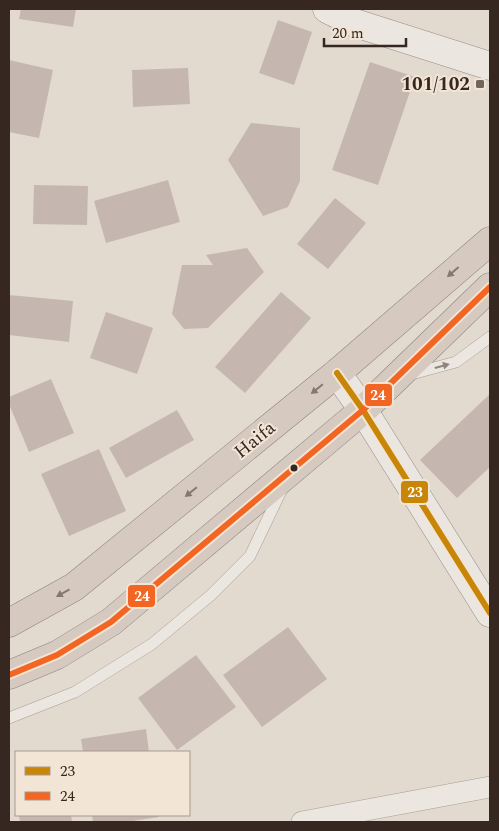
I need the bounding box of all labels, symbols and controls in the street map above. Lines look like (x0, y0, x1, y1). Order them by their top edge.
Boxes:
scale bar (324, 15, 406, 47)
text: 20 m (332, 22, 364, 45)
place label: 101/102 (401, 70, 470, 99)
marker: 101/102 (474, 78, 486, 90)
one-way arrow (447, 267, 460, 278)
one-way arrow (434, 361, 449, 369)
line badge: 24 (364, 383, 393, 407)
one-way arrow (310, 384, 323, 395)
text: 24 (370, 385, 386, 406)
street label: Haifa (228, 414, 283, 466)
unlabelled marker (289, 463, 299, 473)
line badge: 23 (400, 480, 429, 504)
text: 23 (407, 482, 423, 503)
one-way arrow (184, 487, 197, 498)
line badge: 24 (127, 584, 156, 608)
text: 24 (134, 586, 150, 607)
one-way arrow (56, 589, 71, 597)
legend (15, 751, 190, 816)
text: 23 (60, 760, 76, 783)
text: 24 (60, 785, 76, 808)

